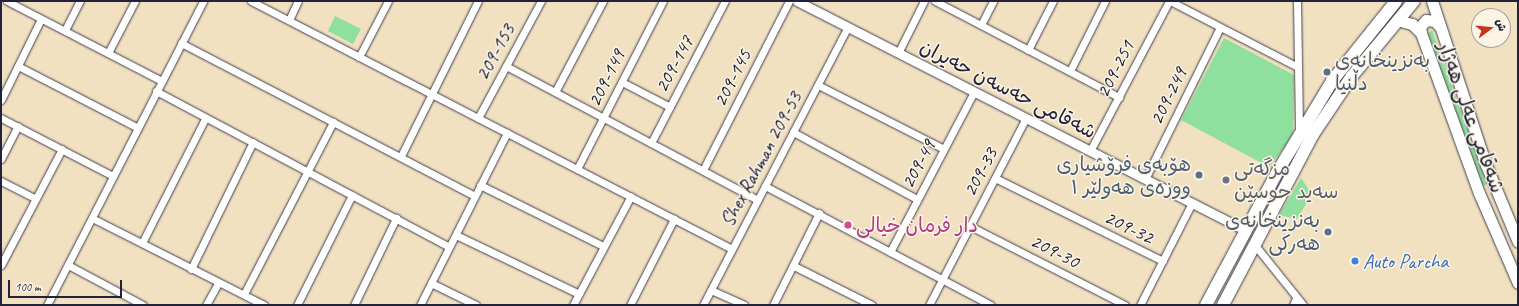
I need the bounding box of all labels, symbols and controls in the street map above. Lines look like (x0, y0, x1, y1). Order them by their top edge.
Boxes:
north arrow (1471, 8, 1511, 48)
text: ش (1493, 17, 1510, 33)
street label: 209-153 (470, 20, 520, 84)
street label: 209-147 (649, 32, 699, 96)
street label: شەقامی حەسەن حەیران (916, 34, 1100, 144)
street label: 209-251 (1091, 37, 1139, 101)
street label: شەقامی عەلی هەژار (1432, 38, 1510, 196)
street label: 209-149 (582, 46, 630, 110)
street label: 209-145 (708, 46, 756, 110)
place label: بەنزینخانەی دڵنیا (1335, 48, 1430, 95)
street label: 209-249 (1144, 64, 1192, 128)
marker: بەنزینخانەی دڵنیا (1322, 67, 1332, 77)
street label: Shex Rahman 209-53 (715, 86, 807, 232)
street label: 209-49 (895, 136, 941, 192)
street label: 209-33 (957, 144, 1003, 200)
place label: هۆبەی فرۆشیاری ووزەی هەولێر ١ (1057, 152, 1191, 199)
place label: مزگەتی سەید حوسێن (1234, 156, 1339, 203)
marker: هۆبەی فرۆشیاری ووزەی هەولێر ١ (1194, 170, 1204, 180)
marker: مزگەتی سەید حوسێن (1221, 175, 1231, 185)
street label: 209-32 (1101, 205, 1157, 249)
place label: بەنزینخانەی هەرکی (1225, 208, 1320, 255)
place label: دار فرمان خیالی (856, 213, 978, 237)
marker: دار فرمان خیالی (843, 220, 853, 230)
marker: بەنزینخانەی هەرکی (1323, 227, 1333, 237)
street label: 209-30 (1027, 229, 1083, 273)
place label: Auto Parcha (1363, 249, 1447, 273)
marker: Auto Parcha (1350, 256, 1360, 266)
scale bar (10, 272, 124, 298)
text: 100 m (15, 279, 41, 295)

